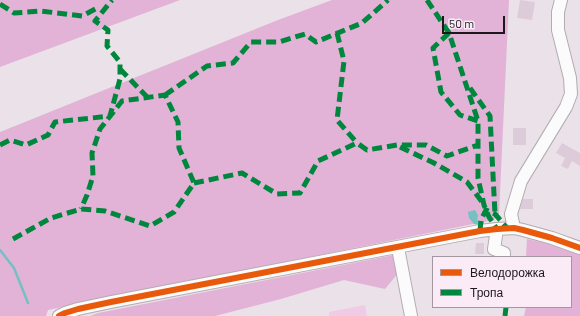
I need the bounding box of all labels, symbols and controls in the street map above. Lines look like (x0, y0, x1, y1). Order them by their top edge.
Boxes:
scale bar (444, 8, 507, 34)
text: 50 m (449, 16, 474, 30)
legend (432, 256, 572, 308)
text: Велодорожка (470, 265, 545, 279)
text: Тропа (470, 285, 503, 299)

